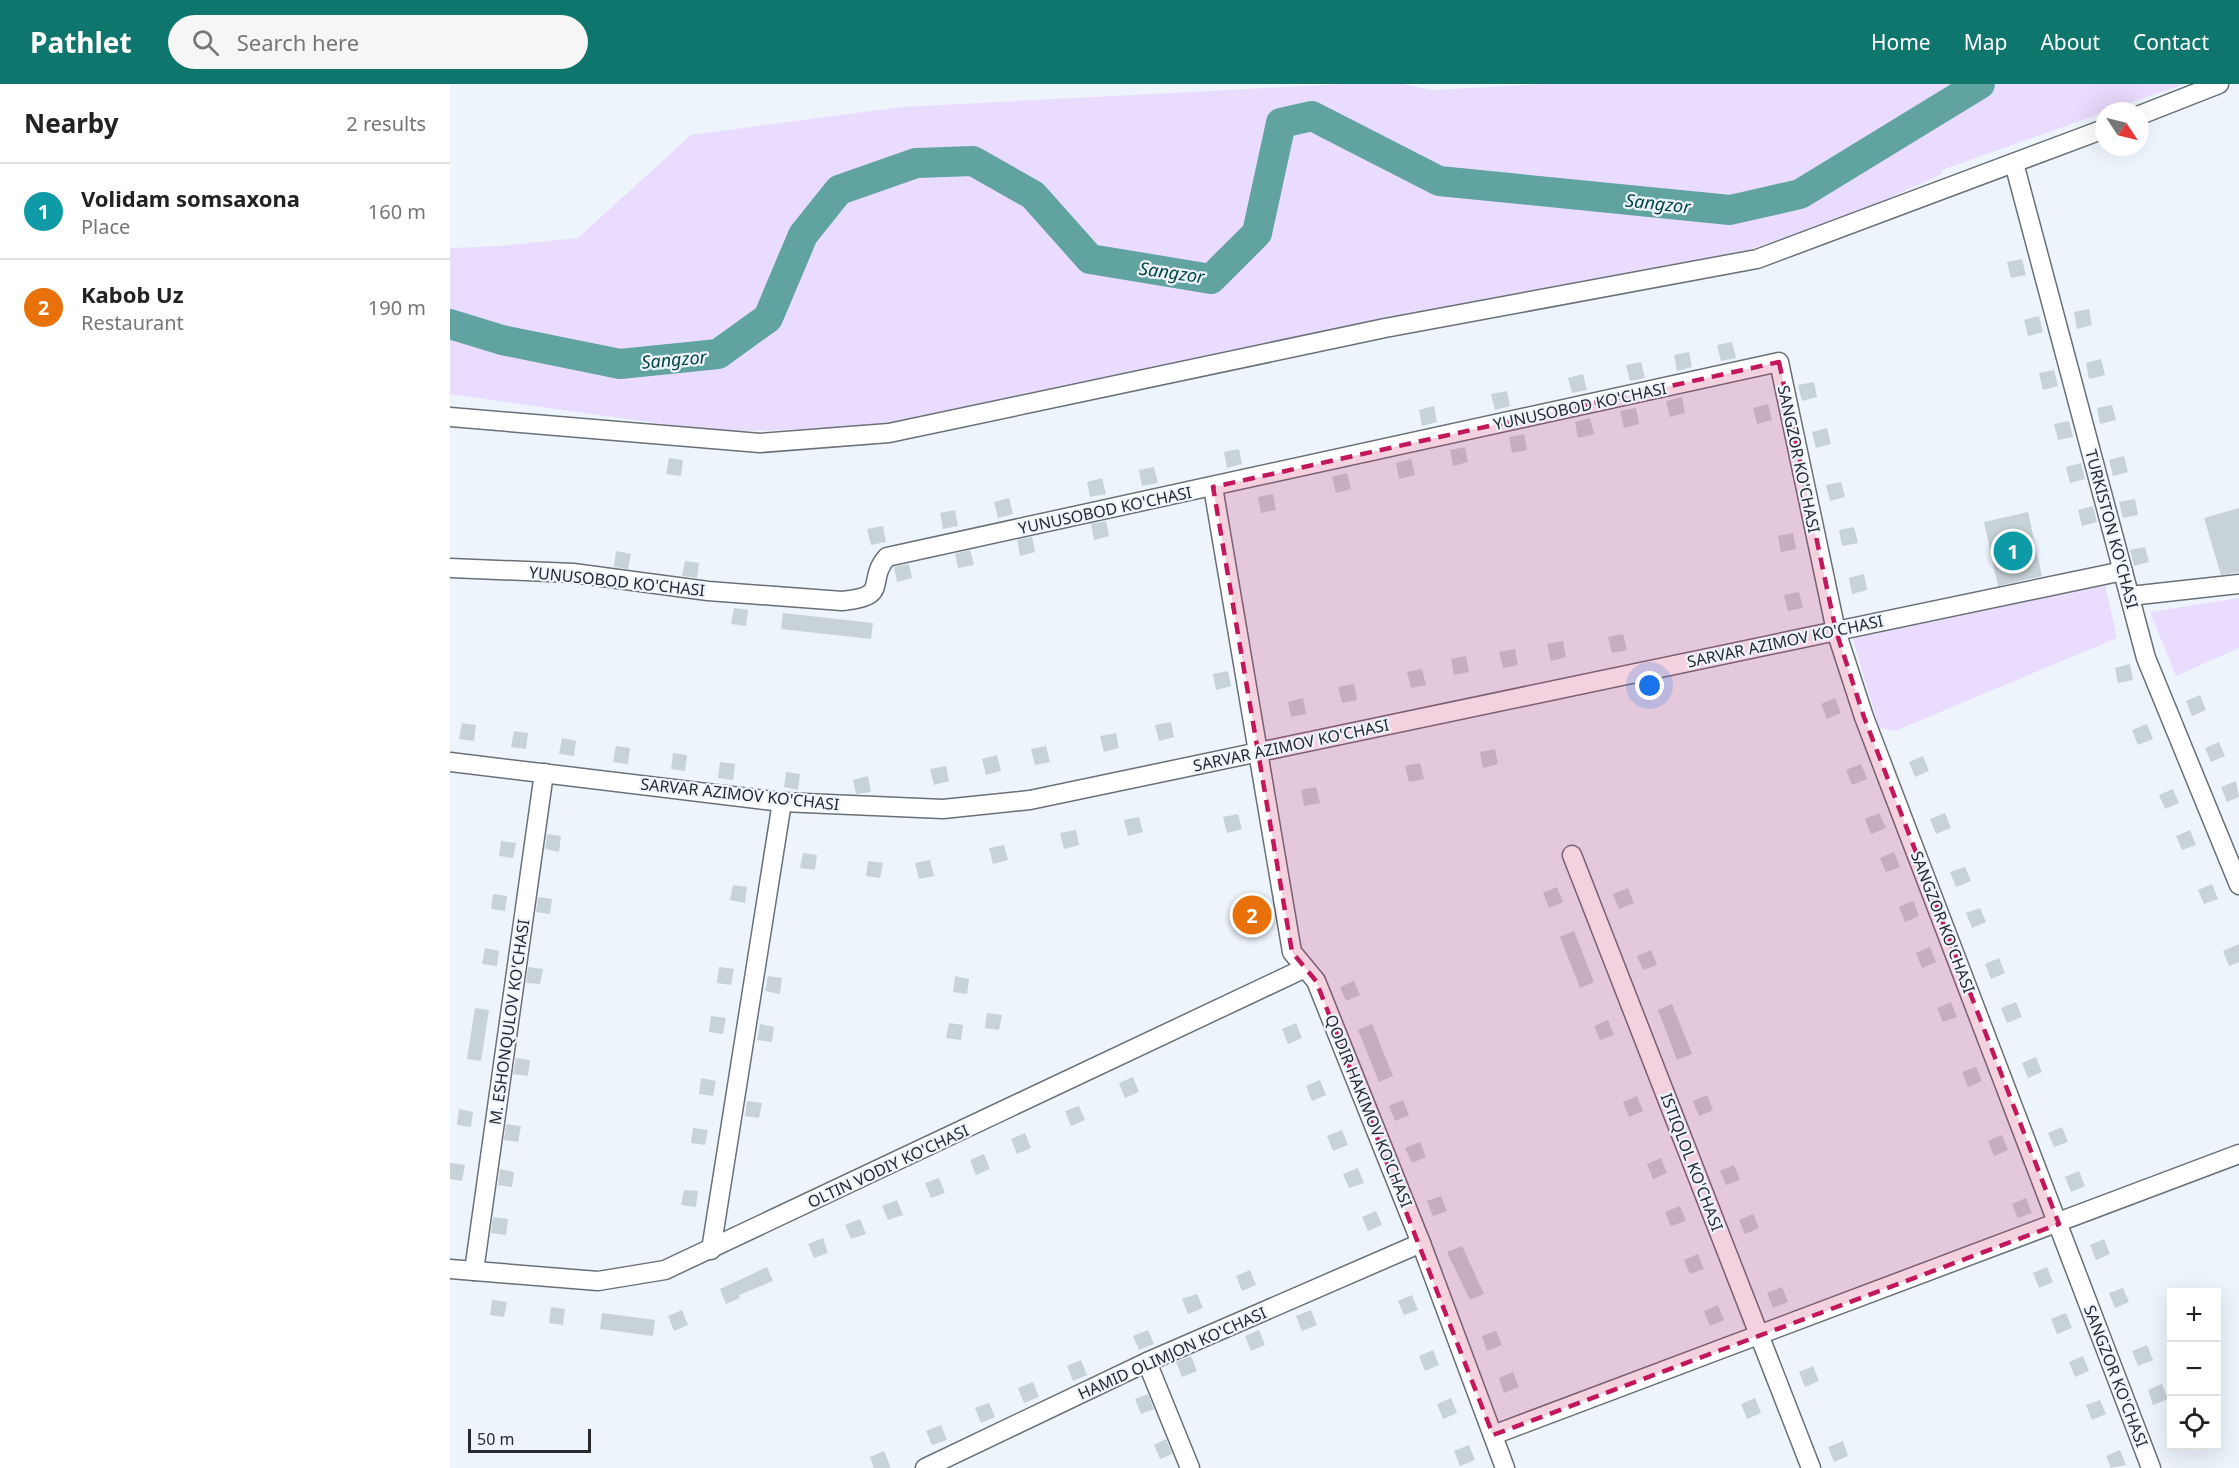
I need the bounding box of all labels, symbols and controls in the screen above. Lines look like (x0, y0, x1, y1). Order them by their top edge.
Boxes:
search box (168, 15, 588, 69)
text: Pathlet (30, 23, 132, 61)
icon: search (189, 26, 222, 59)
text: Search here (237, 27, 359, 57)
text: Home (1871, 28, 1931, 56)
text: Map (1964, 28, 2007, 56)
text: About (2040, 28, 2100, 56)
text: Contact (2133, 28, 2209, 56)
north arrow (2095, 102, 2149, 156)
text: Nearby (24, 105, 119, 141)
text: 2 results (346, 110, 426, 137)
text: Volidam somsaxona (81, 183, 300, 213)
water label: Sangzor (1624, 188, 1693, 218)
text: 1 (38, 198, 49, 225)
text: 160 m (368, 198, 426, 225)
text: Place (81, 213, 130, 240)
water label: Sangzor (1138, 256, 1207, 289)
text: Kabob Uz (81, 279, 184, 309)
text: 2 (38, 294, 49, 321)
text: 190 m (368, 294, 426, 321)
text: Restaurant (81, 309, 184, 336)
water label: Sangzor (640, 344, 708, 374)
street label: YUNUSOBOD KO'CHASI (1491, 377, 1669, 435)
street label: SANGZOR KO'CHASI (1773, 383, 1825, 535)
street label: TURKISTON KO'CHASI (2080, 447, 2144, 611)
street label: YUNUSOBOD KO'CHASI (1016, 481, 1194, 539)
pin: 1 (1994, 528, 2032, 574)
street label: YUNUSOBOD KO'CHASI (528, 561, 706, 601)
street label: SARVAR AZIMOV KO'CHASI (1685, 609, 1885, 673)
your location (1635, 671, 1664, 700)
street label: SARVAR AZIMOV KO'CHASI (1191, 713, 1391, 777)
street label: SARVAR AZIMOV KO'CHASI (640, 773, 840, 815)
street label: SANGZOR KO'CHASI (1906, 848, 1980, 996)
pin: 2 (1232, 892, 1272, 938)
street label: M. ESHONQULOV KO'CHASI (484, 918, 534, 1126)
street label: QODIR HAKIMOV KO'CHASI (1320, 1011, 1418, 1211)
street label: ISTIQLOL KO'CHASI (1656, 1090, 1728, 1234)
street label: OLTIN VODIY KO'CHASI (804, 1119, 972, 1213)
map controls (2167, 1288, 2221, 1450)
button: + (2167, 1288, 2221, 1342)
street label: HAMID OLIMJON KO'CHASI (1074, 1301, 1270, 1405)
street label: SANGZOR KO'CHASI (2079, 1302, 2153, 1450)
button: − (2167, 1342, 2221, 1396)
button: locate (2167, 1396, 2221, 1450)
scale bar (468, 1426, 591, 1454)
text: 50 m (477, 1428, 514, 1450)

